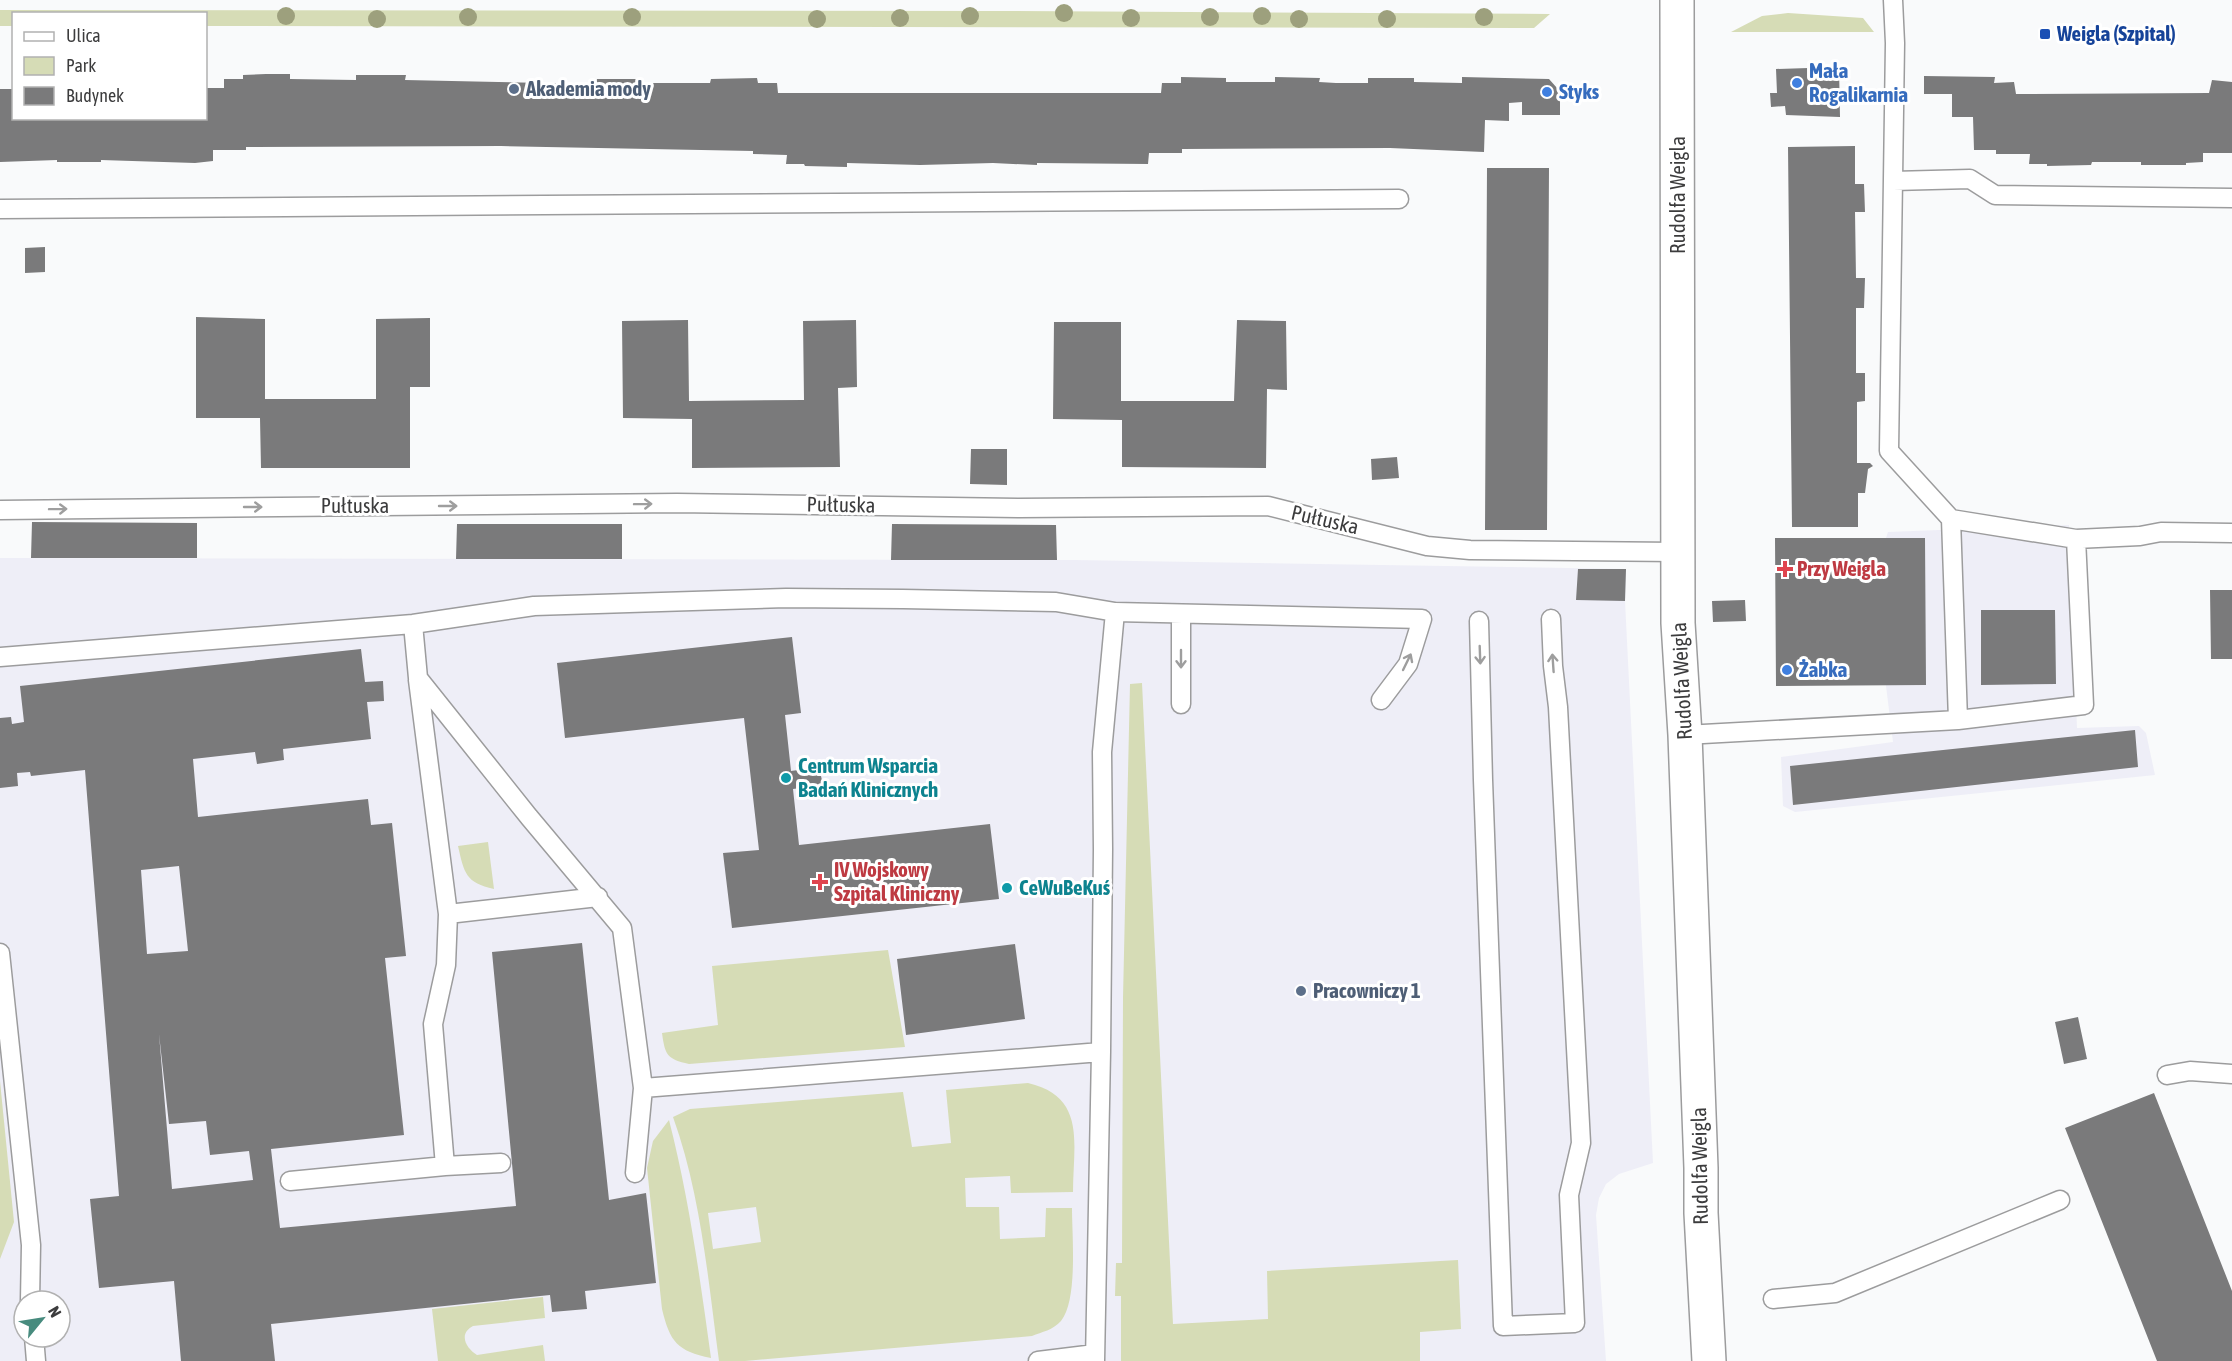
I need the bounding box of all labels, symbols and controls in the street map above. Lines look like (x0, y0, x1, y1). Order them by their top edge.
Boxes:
legend (12, 12, 207, 120)
place label: Weigla (Szpital) (2056, 21, 2176, 45)
text: Ulica (66, 25, 101, 46)
marker: Weigla (Szpital) (2038, 27, 2052, 41)
text: Park (66, 55, 96, 76)
place label: Mała Rogalikarnia (1809, 58, 1908, 106)
place label: Akademia mody (525, 76, 651, 100)
marker: Mała Rogalikarnia (1790, 76, 1804, 90)
place label: Styks (1559, 79, 1600, 103)
marker: Akademia mody (507, 82, 521, 96)
text: Budynek (66, 85, 124, 106)
marker: Styks (1540, 85, 1554, 99)
street label: Rudolfa Weigla (1665, 136, 1689, 254)
street label: Pułtuska (807, 491, 876, 517)
street label: Pułtuska (321, 493, 389, 517)
one-way arrow (633, 498, 653, 510)
one-way arrow (438, 500, 458, 512)
street label: Pułtuska (1289, 500, 1361, 538)
one-way arrow (243, 501, 263, 513)
one-way arrow (48, 503, 68, 515)
place label: Przy Weigla (1797, 556, 1886, 580)
marker: Przy Weigla (1778, 562, 1792, 576)
street label: Rudolfa Weigla (1666, 622, 1696, 740)
one-way arrow (1475, 644, 1486, 664)
one-way arrow (1175, 648, 1187, 668)
one-way arrow (1402, 653, 1414, 671)
one-way arrow (1548, 654, 1559, 674)
place label: Żabka (1799, 657, 1847, 681)
marker: Żabka (1780, 663, 1794, 677)
place label: Centrum Wsparcia Badań Klinicznych (798, 753, 938, 801)
marker: Centrum Wsparcia Badań Klinicznych (779, 771, 793, 785)
place label: IV Wojskowy Szpital Kliniczny (834, 857, 960, 905)
marker: IV Wojskowy Szpital Kliniczny (811, 873, 829, 891)
place label: CeWuBeKuś (1019, 875, 1111, 899)
marker: CeWuBeKuś (1000, 881, 1014, 895)
place label: Pracowniczy 1 (1313, 978, 1421, 1002)
marker: Pracowniczy 1 (1294, 984, 1308, 998)
street label: Rudolfa Weigla (1686, 1107, 1712, 1225)
north arrow (12, 1289, 72, 1349)
text: N (45, 1303, 65, 1320)

